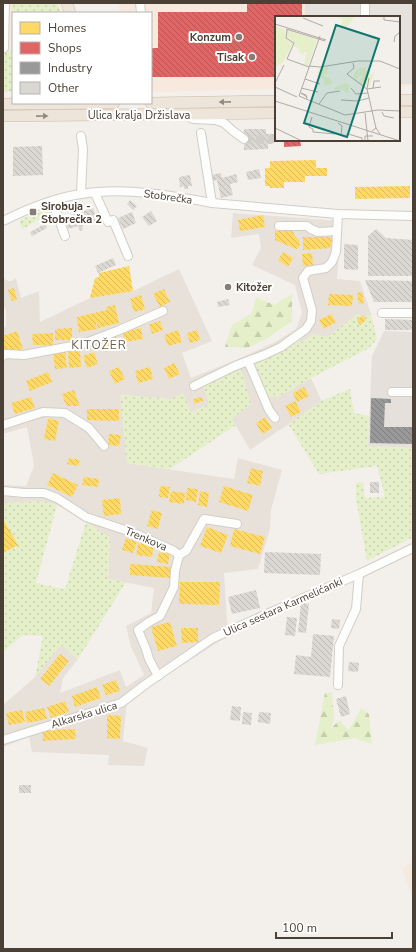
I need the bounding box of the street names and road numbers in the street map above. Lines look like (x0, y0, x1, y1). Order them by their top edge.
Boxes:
street label: Ulica kralja Držislava (88, 108, 191, 123)
street label: Stobrečka (143, 186, 194, 208)
street label: Trenkova (123, 523, 170, 555)
street label: Ulica sestara Karmelićanki (221, 574, 345, 640)
street label: Alkarska ulica (49, 698, 119, 732)

